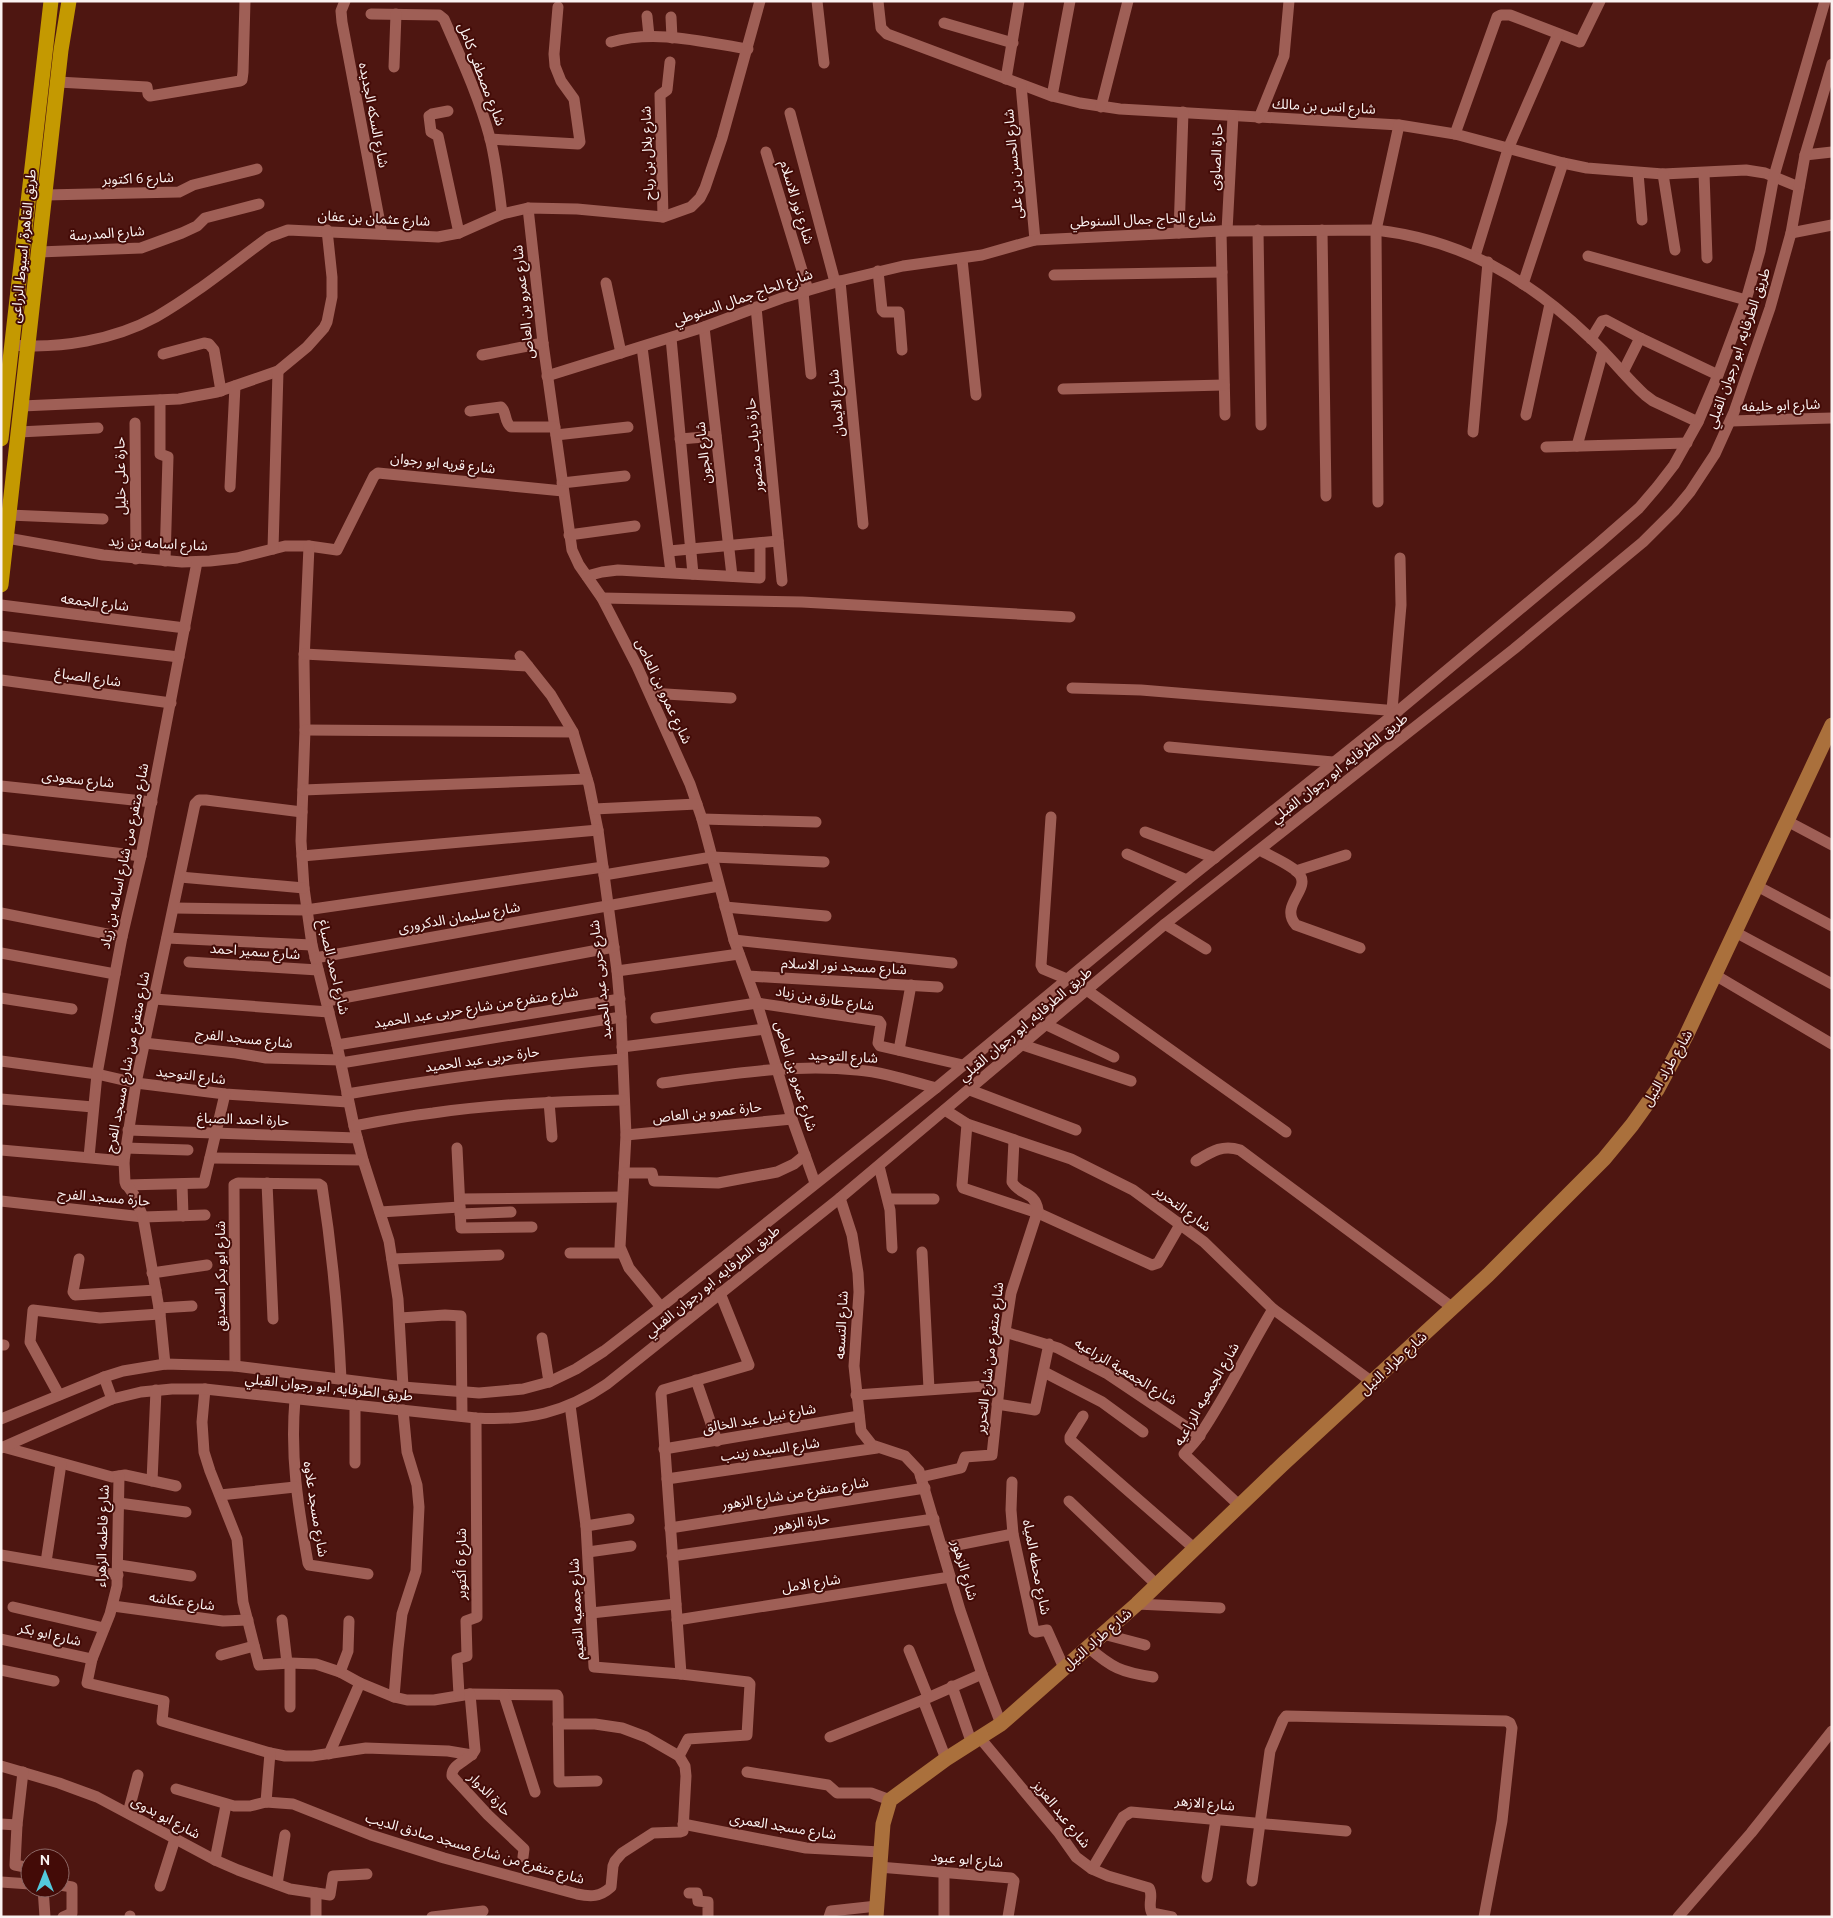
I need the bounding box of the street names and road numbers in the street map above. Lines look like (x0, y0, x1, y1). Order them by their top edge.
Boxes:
street label: شارع مصطفى كامل (452, 20, 509, 129)
street label: شارع السكه الجديده (353, 61, 392, 170)
street label: شارع انس بن مالك (1272, 95, 1376, 120)
street label: شارع بلال بن رباح (637, 105, 660, 200)
street label: شارع الحسن بن على (1000, 108, 1029, 220)
street label: حارة الصاوى (1206, 123, 1227, 191)
street label: شارع نور الاسلام (774, 158, 817, 247)
street label: طريق القاهرة, اسيوط الزراعى (7, 168, 41, 324)
street label: شارع 6 اكتوبر (101, 169, 174, 190)
street label: شارع عثمان بن عفان (317, 207, 431, 232)
street label: شارع الحاج جمال السنوطي (1070, 208, 1216, 233)
street label: شارع المدرسة (69, 222, 145, 247)
street label: شارع عمرو بن العاص (509, 244, 540, 360)
street label: طريق الطرفايه, ابو رجوان القبلي (1703, 265, 1776, 432)
street label: شارع الحاج جمال السنوطي (671, 266, 816, 331)
street label: شارع الايمان (825, 368, 850, 438)
street label: شارع ابو خليفه (1741, 396, 1821, 417)
street label: حارة دياب منصور (742, 397, 767, 494)
street label: شارع الجون (692, 421, 717, 485)
street label: حارة على خليل (111, 437, 130, 515)
street label: شارع قريه ابو رجوان (389, 450, 496, 479)
street label: شارع اسامه بن زيد (108, 532, 208, 557)
street label: شارع الجمعه (60, 590, 130, 617)
street label: شارع عمرو بن العاص (630, 636, 695, 748)
street label: شارع الصباغ (53, 664, 122, 693)
street label: طريق الطرفايه, ابو رجوان القبلي (1267, 710, 1413, 829)
street label: شارع متفرع من شارع اسامه بن زياد (96, 762, 154, 951)
street label: شارع سعودى (41, 767, 115, 794)
street label: شارع سليمان الدكرورى (397, 898, 522, 939)
street label: شارع احمد الصباغ (312, 918, 353, 1017)
street label: شارع حربى عبد الحميد (586, 919, 617, 1041)
street label: شارع سمير احمد (209, 940, 301, 965)
street label: شارع مسجد نور الاسلام (781, 955, 907, 980)
street label: طريق الطرفايه, ابو رجوان القبلي (955, 964, 1097, 1087)
street label: شارع متفرع من شارع مسجد الفرج (102, 970, 155, 1155)
street label: شارع طارق بن زياد (774, 982, 875, 1017)
street label: شارع متفرع من شارع حربى عبد الحميد (373, 983, 580, 1034)
street label: شارع عمرو بن العاص (769, 1019, 820, 1134)
street label: شارع مسجد الفرج (194, 1025, 293, 1054)
street label: شارع طراد النيل (1639, 1027, 1698, 1111)
street label: حارة حربى عبد الحميد (424, 1043, 540, 1076)
street label: شارع التوحيد (807, 1046, 878, 1069)
street label: شارع التوحيد (155, 1063, 227, 1090)
street label: حارة عمرو بن العاص (652, 1098, 763, 1127)
street label: حارة احمد الصباغ (196, 1109, 289, 1132)
street label: شارع التحرير (1149, 1181, 1214, 1237)
street label: حارة مسجد الفرج (57, 1185, 151, 1212)
street label: شارع ابو بكر الصديق (212, 1221, 231, 1331)
street label: طريق الطرفايه, ابو رجوان القبلي (641, 1222, 785, 1343)
street label: شارع متفرع من شارع التحرير (972, 1281, 1009, 1436)
street label: شارع التسعه (831, 1290, 854, 1360)
street label: شارع طراد النيل (1356, 1328, 1432, 1400)
street label: شارع الجمعية الزراعيه (1070, 1334, 1180, 1410)
street label: شارع الجمعيه الزراعيه (1170, 1339, 1245, 1450)
street label: طريق الطرفايه, ابو رجوان القبلي (244, 1370, 414, 1407)
street label: شارع نبيل عبد الخالق (701, 1400, 818, 1439)
street label: شارع السيده زينب (719, 1434, 821, 1467)
street label: شارع مسجد علاوه (298, 1460, 331, 1558)
street label: شارع متفرع من شارع الزهور (719, 1473, 870, 1516)
street label: شارع فاطمه الزهراء (92, 1484, 115, 1588)
street label: حارة الزهور (770, 1510, 831, 1535)
street label: شارع محطه المياه (1017, 1518, 1054, 1617)
street label: شارع 6 أكتوبر (452, 1528, 472, 1601)
street label: شارع الزهور (946, 1537, 981, 1603)
street label: شارع جمعيه النعيم (565, 1558, 590, 1660)
street label: شارع الامل (780, 1570, 842, 1599)
street label: شارع عكاشه (148, 1588, 216, 1617)
street label: شارع طراد النيل (1059, 1605, 1137, 1675)
street label: شارع ابو بكر (15, 1619, 83, 1652)
street label: حارة الدوار (464, 1768, 515, 1820)
street label: شارع عبد العزيز (1027, 1776, 1094, 1853)
street label: شارع ابو بدوى (127, 1792, 203, 1844)
street label: شارع الازهر (1173, 1792, 1236, 1817)
street label: شارع متفرع من شارع مسجد صادق الديب (363, 1809, 586, 1890)
street label: شارع مسجد العمرى (728, 1810, 838, 1845)
street label: شارع ابو عبود (930, 1848, 1004, 1873)

